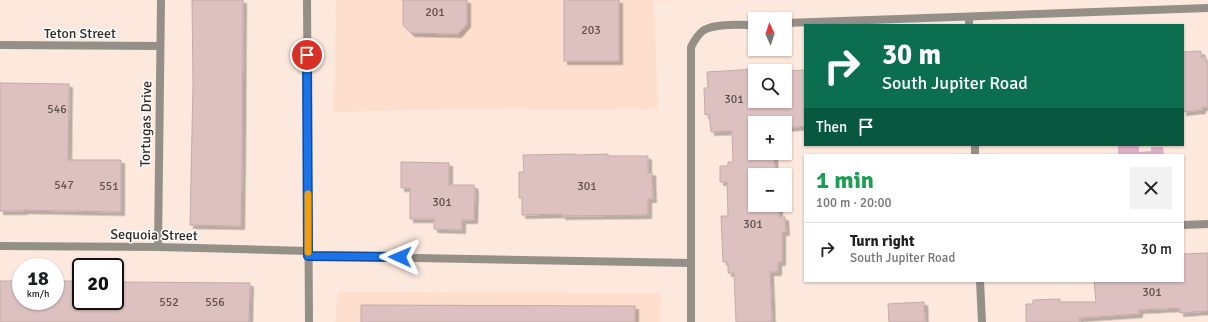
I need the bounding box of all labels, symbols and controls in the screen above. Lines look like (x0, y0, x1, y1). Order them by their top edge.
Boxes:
house number: 201 (425, 5, 445, 20)
north arrow (748, 12, 792, 56)
map controls (748, 12, 792, 212)
house number: 203 (581, 23, 601, 38)
street label: Teton Street (44, 25, 116, 42)
pin (290, 38, 324, 72)
text: 30 m (882, 38, 941, 72)
icon: right (816, 40, 868, 92)
icon: arrive (296, 44, 318, 66)
button: search (748, 64, 792, 108)
text: South Jupiter Road (882, 72, 1028, 94)
street label: Tortugas Drive (137, 81, 155, 167)
house number: 301 (724, 92, 744, 107)
house number: 546 (47, 102, 67, 117)
button: + (748, 116, 792, 160)
icon: arrive (855, 116, 877, 138)
text: Then (816, 118, 847, 136)
text: 1 min (816, 165, 874, 195)
button: close (1130, 167, 1172, 209)
button: − (748, 168, 792, 212)
house number: 547 (54, 178, 74, 193)
house number: 551 (99, 179, 119, 194)
house number: 301 (577, 179, 597, 194)
house number: 301 (432, 195, 452, 210)
text: 100 m · 20:00 (816, 195, 892, 211)
house number: 301 (743, 217, 763, 232)
street label: Sequoia Street (110, 226, 198, 244)
text: Turn right (850, 232, 915, 250)
position arrow (379, 236, 421, 278)
icon: right (816, 238, 838, 260)
text: 30 m (1141, 240, 1172, 258)
text: South Jupiter Road (850, 250, 955, 266)
speed limit sign: 20 (72, 258, 124, 310)
text: 18 (27, 266, 49, 291)
house number: 301 (1142, 285, 1162, 300)
text: km/h (27, 288, 49, 300)
house number: 552 (159, 295, 179, 310)
house number: 556 (205, 295, 225, 310)

